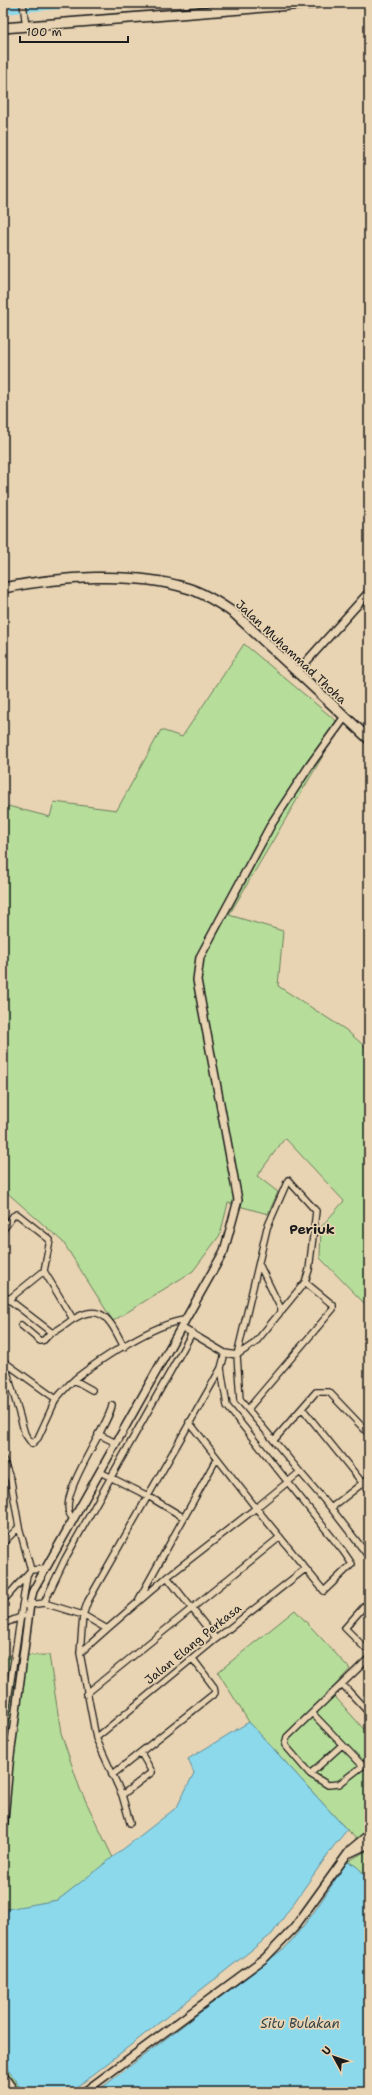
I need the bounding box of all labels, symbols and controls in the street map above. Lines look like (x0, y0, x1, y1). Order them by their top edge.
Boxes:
scale bar (20, 18, 128, 44)
text: 100 m (26, 24, 62, 40)
street label: Jalan Muhammad Thoha (232, 596, 350, 708)
district label: Periuk (289, 1220, 335, 1238)
street label: Jalan Elang Perkasa (142, 1600, 245, 1688)
water label: Situ Bulakan (260, 2015, 340, 2032)
north arrow (314, 2037, 354, 2077)
text: U (319, 2043, 335, 2059)

